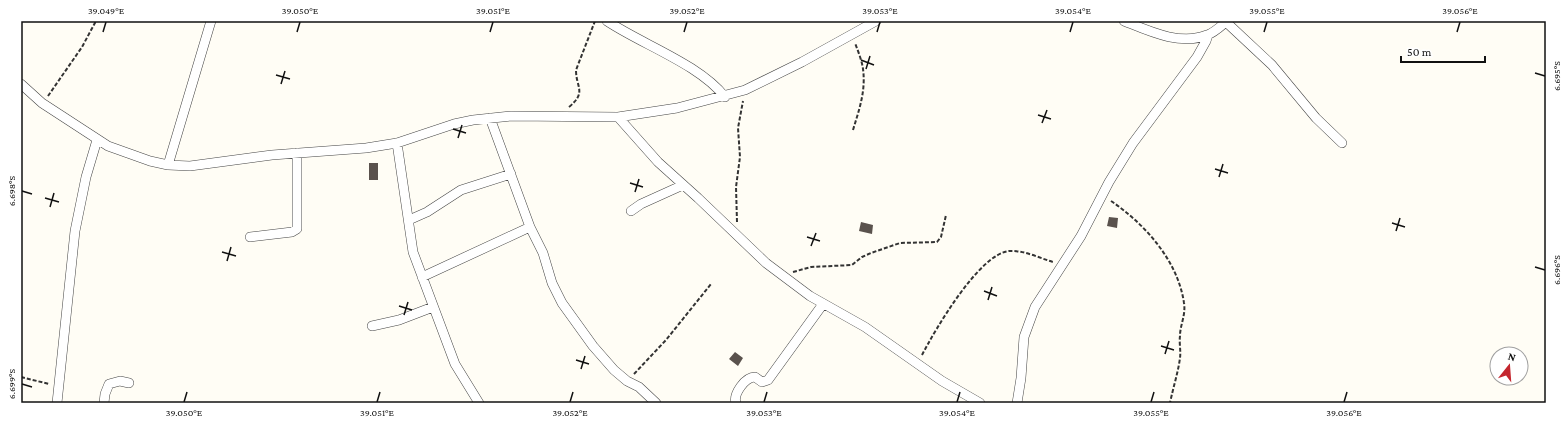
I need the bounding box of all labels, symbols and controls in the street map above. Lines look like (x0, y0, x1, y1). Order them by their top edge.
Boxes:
text: 39.049°E (88, 5, 125, 16)
text: 39.050°E (282, 5, 319, 16)
text: 39.051°E (476, 5, 511, 16)
text: 39.052°E (669, 5, 705, 16)
text: 39.053°E (862, 5, 898, 16)
text: 39.054°E (1055, 5, 1092, 16)
text: 39.055°E (1249, 5, 1285, 16)
text: 39.056°E (1442, 5, 1478, 16)
scale bar (1401, 38, 1485, 64)
text: 50 m (1407, 45, 1432, 59)
text: 6.695°S (1551, 61, 1562, 91)
text: 6.698°S (6, 175, 17, 206)
text: 6.696°S (1551, 255, 1562, 285)
north arrow (1489, 346, 1529, 386)
text: N (1507, 350, 1518, 363)
text: 6.699°S (6, 369, 17, 399)
text: 39.050°E (166, 407, 203, 418)
text: 39.051°E (360, 407, 395, 418)
text: 39.052°E (552, 407, 588, 418)
text: 39.053°E (746, 407, 782, 418)
text: 39.054°E (939, 407, 976, 418)
text: 39.055°E (1133, 407, 1169, 418)
text: 39.056°E (1326, 407, 1362, 418)

